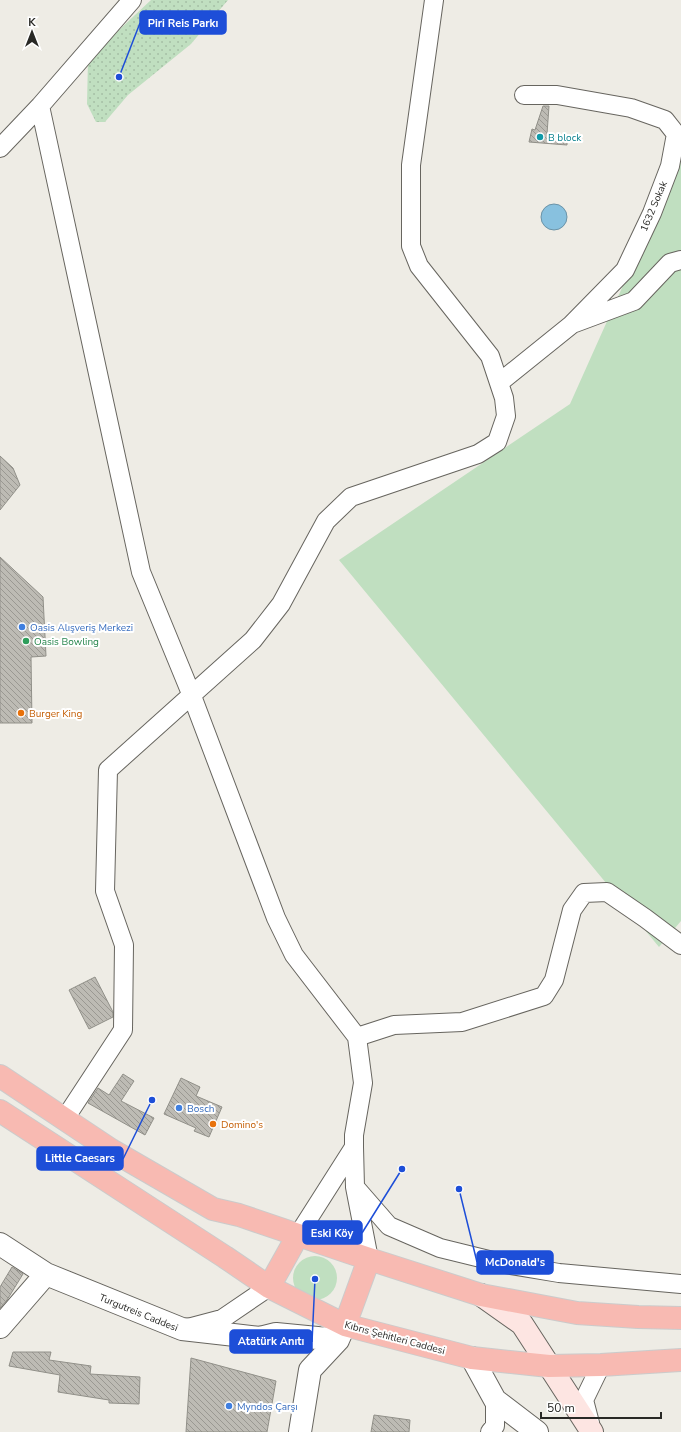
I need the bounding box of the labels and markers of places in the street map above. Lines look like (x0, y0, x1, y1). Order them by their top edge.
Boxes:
callout: Piri Reis Parkı (140, 11, 226, 34)
place label: B block (548, 131, 582, 145)
marker: B block (535, 132, 545, 142)
place label: Oasis Alışveriş Merkezi (30, 621, 133, 635)
marker: Oasis Alışveriş Merkezi (17, 622, 27, 632)
place label: Oasis Bowling (34, 635, 99, 649)
marker: Oasis Bowling (21, 636, 31, 646)
place label: Burger King (29, 707, 82, 721)
marker: Burger King (16, 708, 26, 718)
place label: Bosch (187, 1102, 214, 1116)
marker: Bosch (174, 1103, 184, 1113)
place label: Domino's (221, 1118, 263, 1132)
marker: Domino's (208, 1119, 218, 1129)
callout: Little Caesars (37, 1147, 123, 1170)
callout: Eski Köy (303, 1221, 362, 1244)
callout: McDonald's (477, 1251, 553, 1274)
callout: Atatürk Anıtı (230, 1330, 312, 1353)
place label: Myndos Çarşı (237, 1400, 298, 1414)
marker: Myndos Çarşı (224, 1401, 234, 1411)

